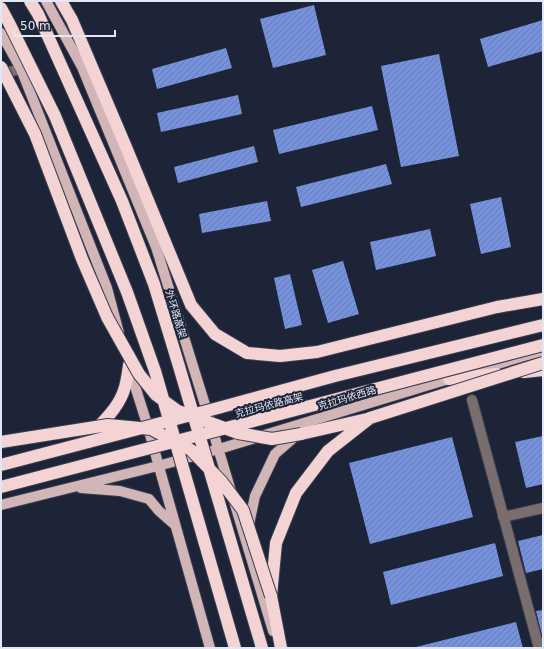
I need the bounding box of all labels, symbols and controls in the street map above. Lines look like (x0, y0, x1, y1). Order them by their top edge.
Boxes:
scale bar (14, 12, 115, 38)
text: 50 m (20, 19, 51, 33)
street label: 外环路高架 (163, 288, 189, 340)
street label: 克拉玛依西路 (317, 384, 377, 412)
street label: 克拉玛依路高架 (234, 391, 304, 419)

